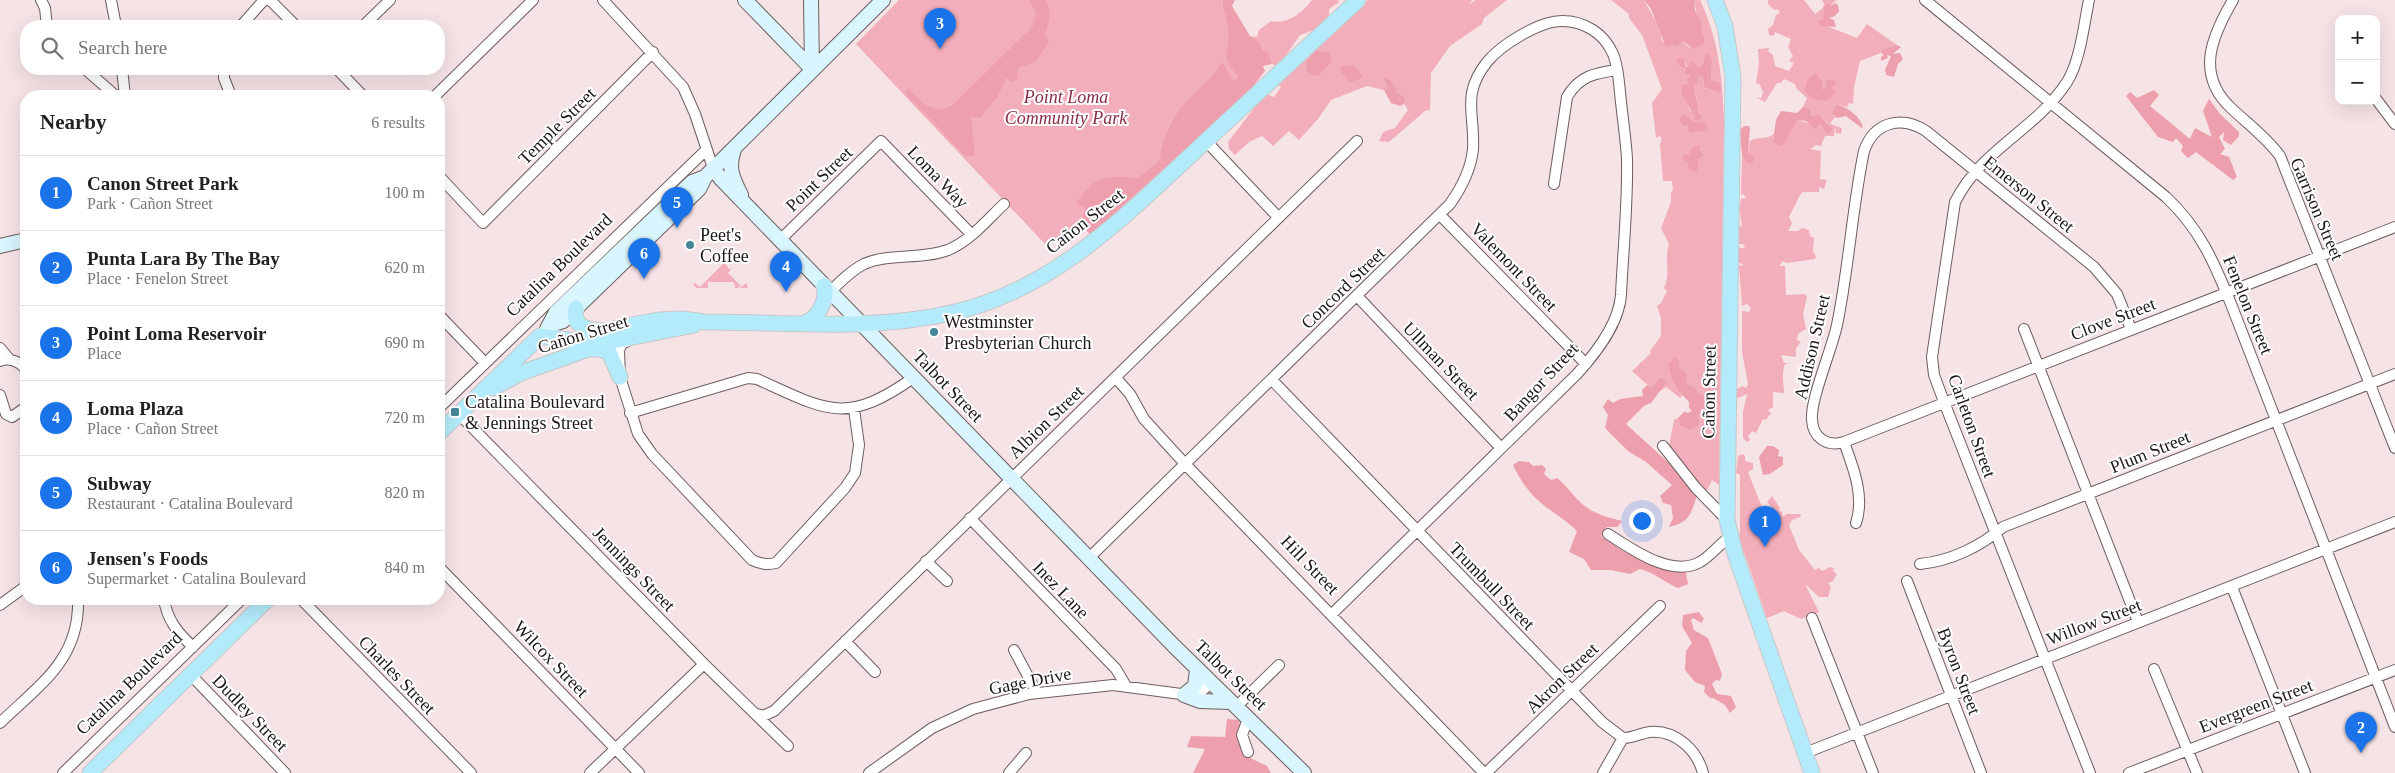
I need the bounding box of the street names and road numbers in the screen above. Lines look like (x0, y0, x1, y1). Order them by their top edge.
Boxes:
street label: Temple Street (514, 83, 600, 169)
street label: Point Street (782, 142, 856, 216)
street label: Loma Way (903, 142, 973, 212)
street label: Emerson Street (1980, 151, 2078, 237)
street label: Garrison Street (2286, 155, 2348, 263)
street label: Cañon Street (1042, 184, 1128, 258)
street label: Catalina Boulevard (502, 209, 616, 321)
street label: Valemont Street (1467, 219, 1561, 315)
street label: Concord Street (1297, 243, 1389, 333)
street label: Fenelon Street (2219, 253, 2277, 357)
street label: Addison Street (1790, 292, 1834, 402)
street label: Clove Street (2068, 294, 2158, 344)
street label: Cañon Street (535, 311, 631, 357)
street label: Ullman Street (1399, 318, 1483, 404)
street label: Bangor Street (1500, 339, 1582, 425)
street label: Cañon Street (1698, 345, 1720, 439)
street label: Talbot Street (909, 346, 987, 426)
street label: Carleton Street (1944, 372, 2000, 480)
street label: Albion Street (1004, 381, 1088, 463)
street label: Plum Street (2107, 427, 2193, 477)
street label: Jennings Street (589, 523, 679, 615)
street label: Hill Street (1277, 531, 1343, 599)
street label: Trumbull Street (1445, 538, 1539, 634)
street label: Inez Lane (1029, 557, 1093, 623)
street label: Willow Street (2044, 595, 2144, 649)
street label: Wilcox Street (510, 617, 592, 701)
street label: Byron Street (1933, 625, 1985, 717)
street label: Catalina Boulevard (72, 627, 186, 739)
street label: Charles Street (355, 632, 439, 718)
street label: Talbot Street (1191, 636, 1271, 714)
street label: Akron Street (1522, 639, 1602, 717)
street label: Gage Drive (987, 663, 1073, 699)
street label: Dudley Street (208, 670, 292, 756)
street label: Evergreen Street (2196, 675, 2316, 737)

